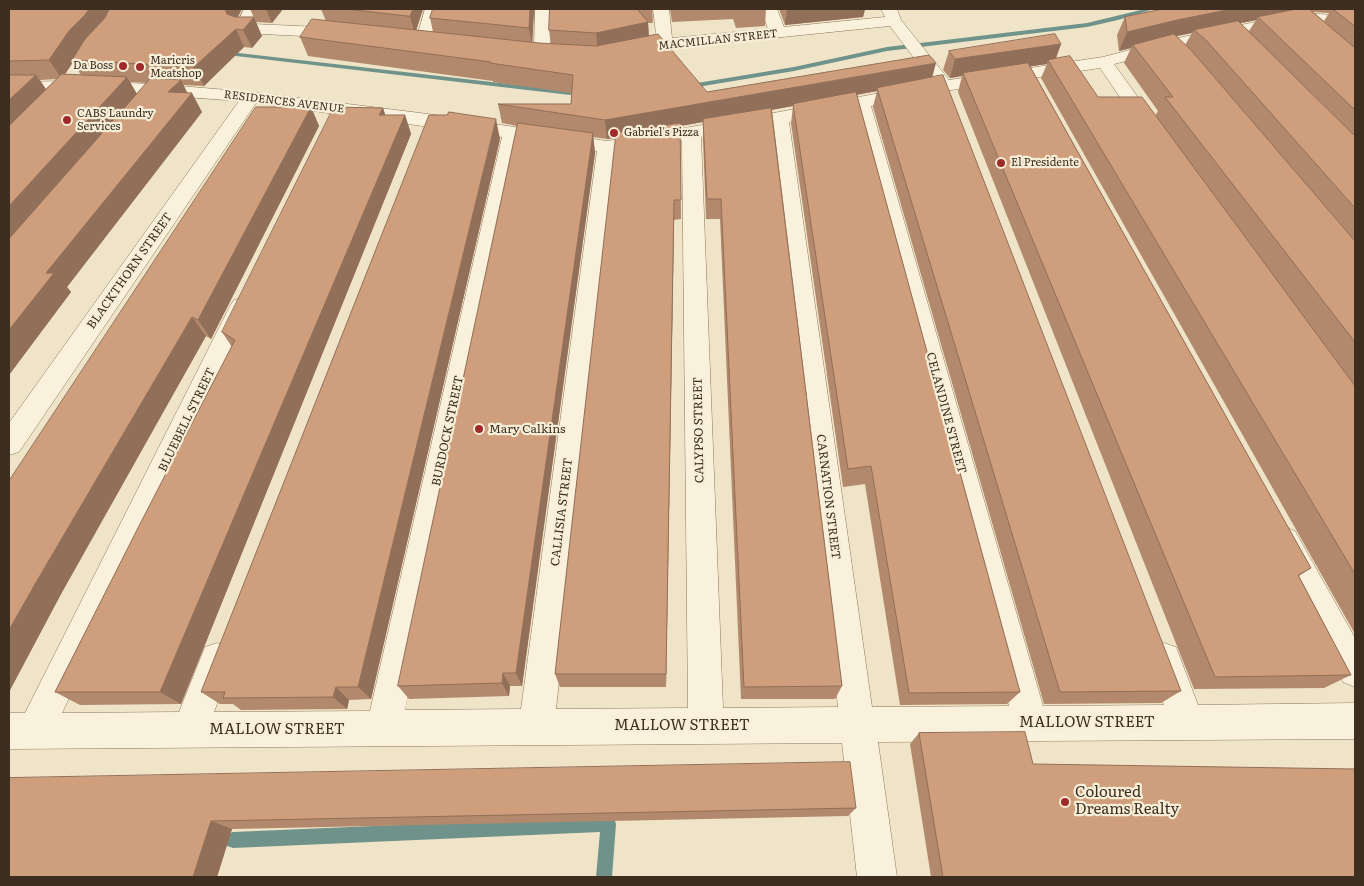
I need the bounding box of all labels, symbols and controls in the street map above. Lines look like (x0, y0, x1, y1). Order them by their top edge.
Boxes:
street label: MACMILLAN STREET (658, 27, 778, 53)
place label: Maricris Meatshop (150, 54, 202, 80)
place label: Da Boss (73, 59, 113, 73)
marker: Da Boss (117, 60, 129, 72)
marker: Maricris Meatshop (134, 61, 146, 73)
street label: RESIDENCES AVENUE (223, 88, 345, 116)
place label: CABS Laundry Services (77, 107, 154, 133)
marker: CABS Laundry Services (61, 114, 73, 126)
place label: Gabriel's Pizza (624, 126, 699, 140)
marker: Gabriel's Pizza (608, 127, 620, 139)
place label: El Presidente (1011, 156, 1079, 170)
marker: El Presidente (995, 157, 1007, 169)
street label: BLACKTHORN STREET (84, 210, 176, 332)
street label: CELANDINE STREET (923, 351, 969, 475)
street label: BLUEBELL STREET (156, 366, 218, 474)
street label: BURDOCK STREET (429, 374, 467, 488)
street label: CALYPSO STREET (691, 377, 707, 483)
place label: Mary Calkins (489, 422, 565, 436)
marker: Mary Calkins (473, 423, 485, 435)
street label: CARNATION STREET (813, 433, 843, 561)
street label: CALLISIA STREET (548, 457, 576, 567)
street label: MALLOW STREET (1019, 714, 1155, 732)
street label: MALLOW STREET (614, 717, 750, 735)
street label: MALLOW STREET (209, 721, 345, 739)
place label: Coloured Dreams Realty (1075, 784, 1179, 819)
marker: Coloured Dreams Realty (1059, 796, 1071, 808)

